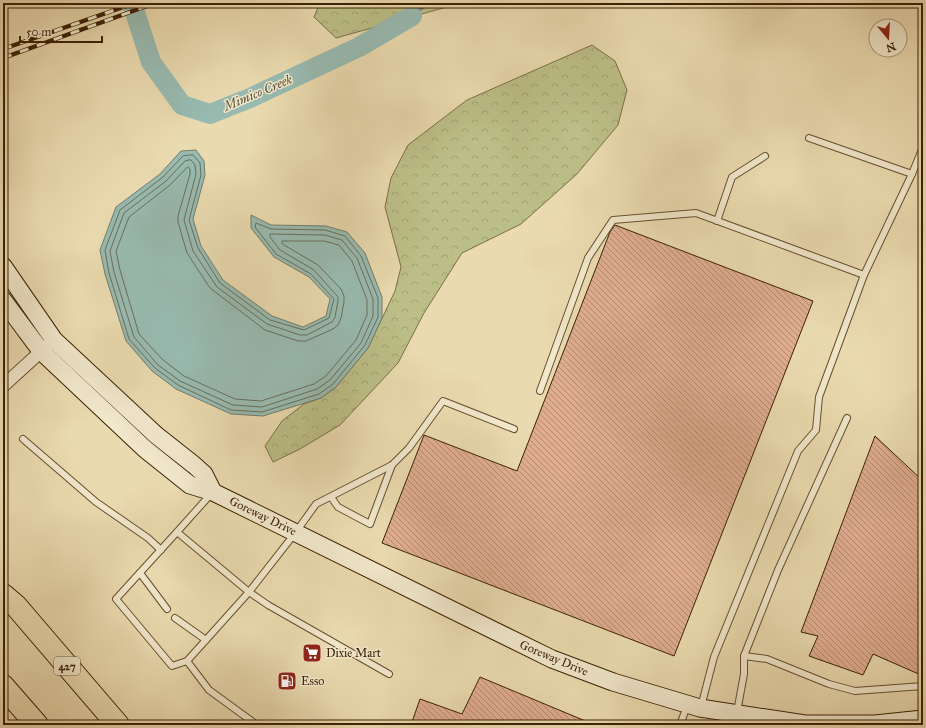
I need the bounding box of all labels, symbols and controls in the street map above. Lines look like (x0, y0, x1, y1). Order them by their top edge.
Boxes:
scale bar (20, 18, 102, 44)
north arrow (868, 18, 908, 58)
text: 50 m (26, 25, 51, 39)
text: N (884, 39, 897, 55)
water label: Mimico Creek (220, 71, 295, 115)
street label: Goreway Drive (227, 494, 299, 538)
street label: Goreway Drive (518, 637, 590, 679)
supermarket icon: Dixie Mart (301, 642, 323, 664)
place label: Dixie Mart (326, 646, 382, 660)
road number: 427 (54, 657, 80, 675)
fuel station icon: Esso (276, 670, 298, 692)
place label: Esso (301, 674, 325, 688)

